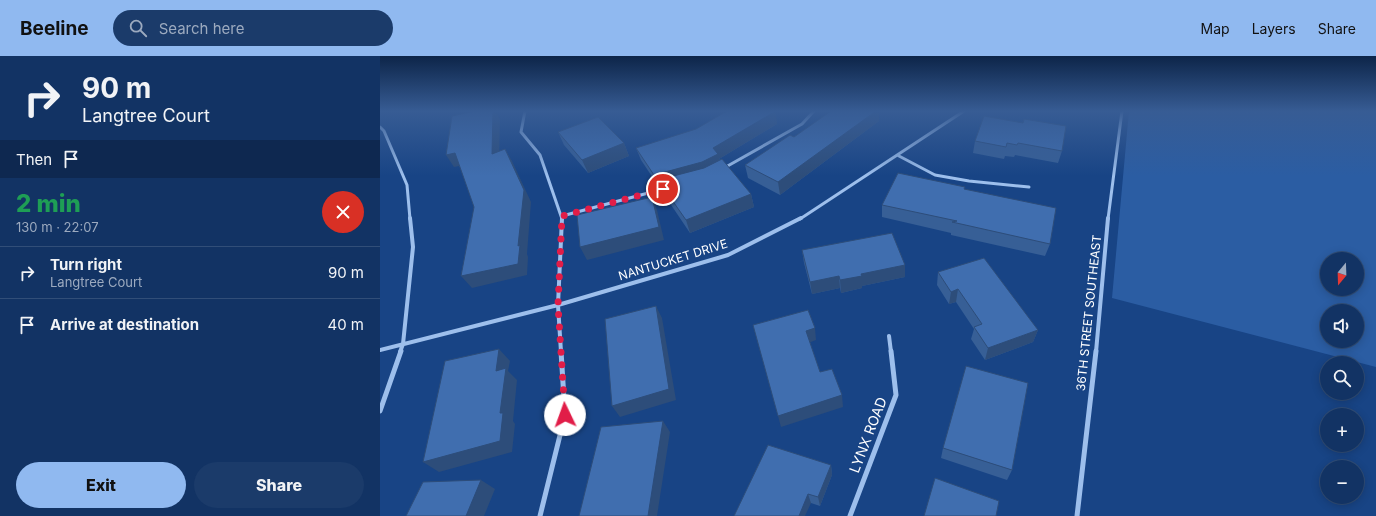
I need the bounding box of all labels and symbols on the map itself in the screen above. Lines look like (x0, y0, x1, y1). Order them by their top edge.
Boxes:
pin (646, 172, 680, 206)
street label: 36TH STREET SOUTHEAST (1073, 234, 1104, 392)
street label: NANTUCKET DRIVE (616, 236, 729, 283)
north arrow (1320, 252, 1364, 296)
position arrow (544, 394, 586, 436)
street label: LYNX ROAD (845, 394, 890, 475)

